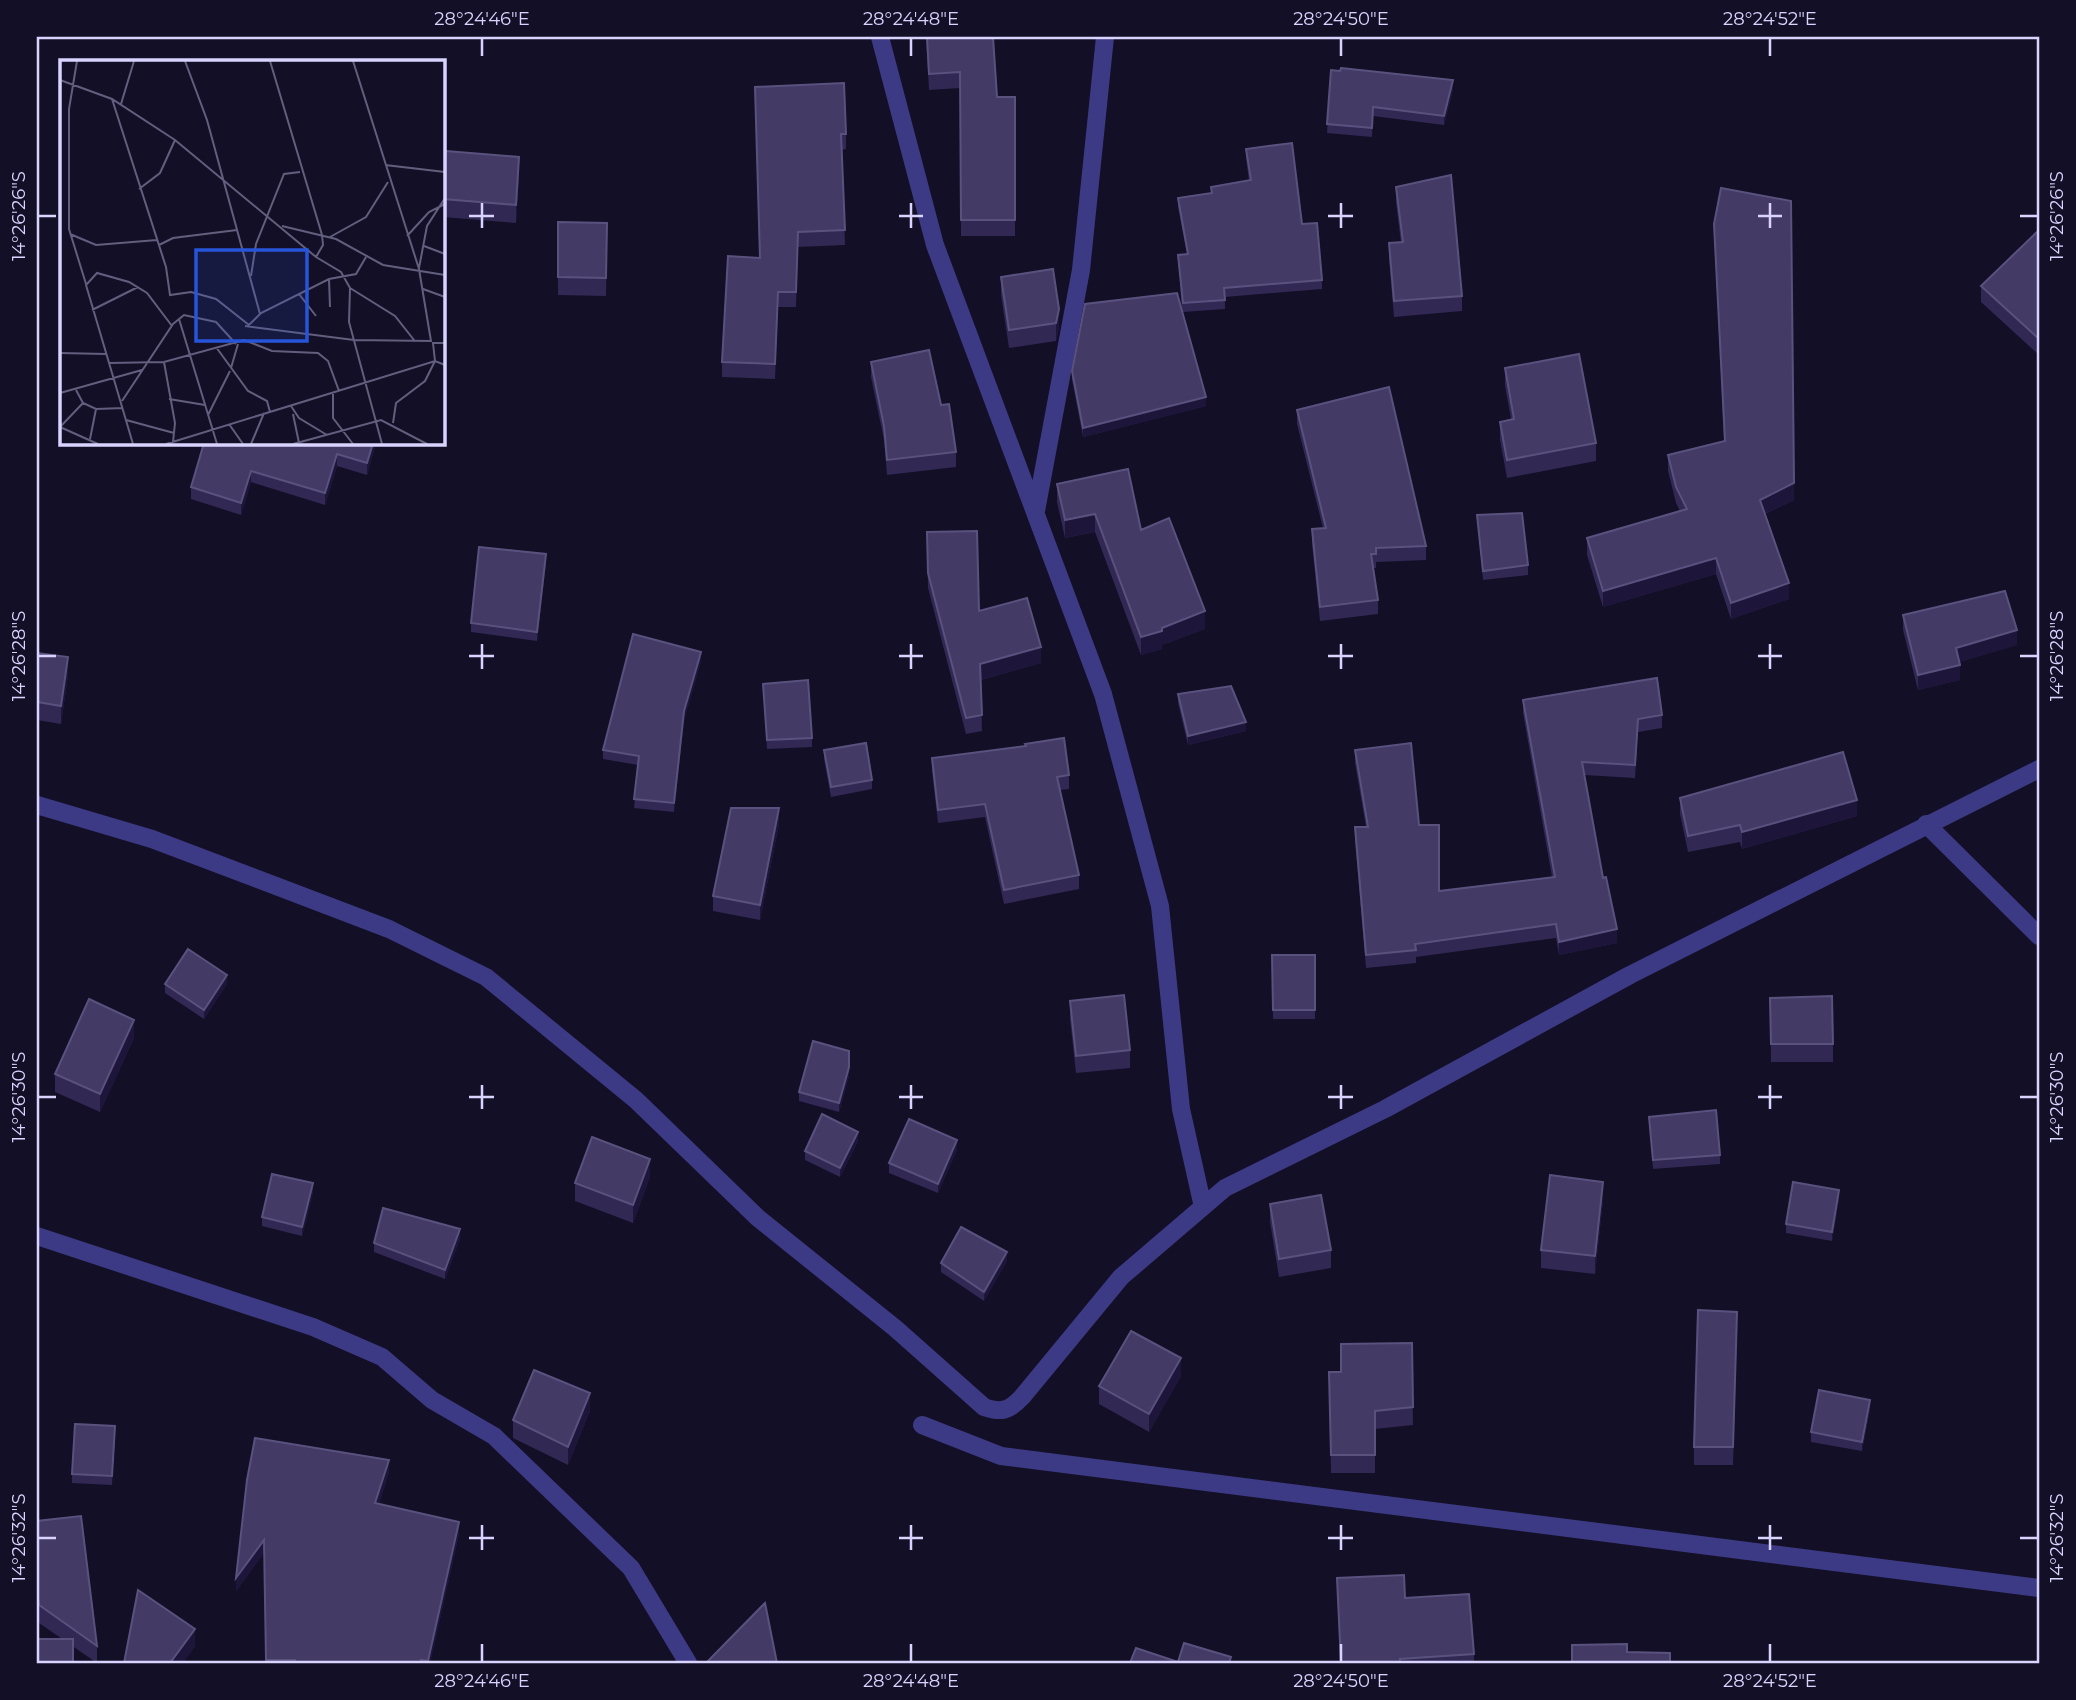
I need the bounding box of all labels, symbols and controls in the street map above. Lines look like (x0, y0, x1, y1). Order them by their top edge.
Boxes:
text: 28°24'46"E (434, 8, 530, 30)
text: 28°24'48"E (863, 8, 959, 30)
text: 28°24'50"E (1293, 8, 1389, 30)
text: 28°24'52"E (1723, 8, 1817, 30)
inset map (60, 60, 444, 444)
text: 14°26'26"S (8, 171, 30, 261)
text: 14°26'26"S (2046, 171, 2068, 261)
text: 14°26'28"S (8, 611, 30, 701)
text: 14°26'28"S (2046, 611, 2068, 701)
text: 14°26'30"S (8, 1052, 30, 1142)
text: 14°26'30"S (2046, 1052, 2068, 1142)
text: 14°26'32"S (8, 1494, 30, 1582)
text: 14°26'32"S (2046, 1494, 2068, 1582)
text: 28°24'46"E (434, 1670, 530, 1692)
text: 28°24'48"E (863, 1670, 959, 1692)
text: 28°24'50"E (1293, 1670, 1389, 1692)
text: 28°24'52"E (1723, 1670, 1817, 1692)

